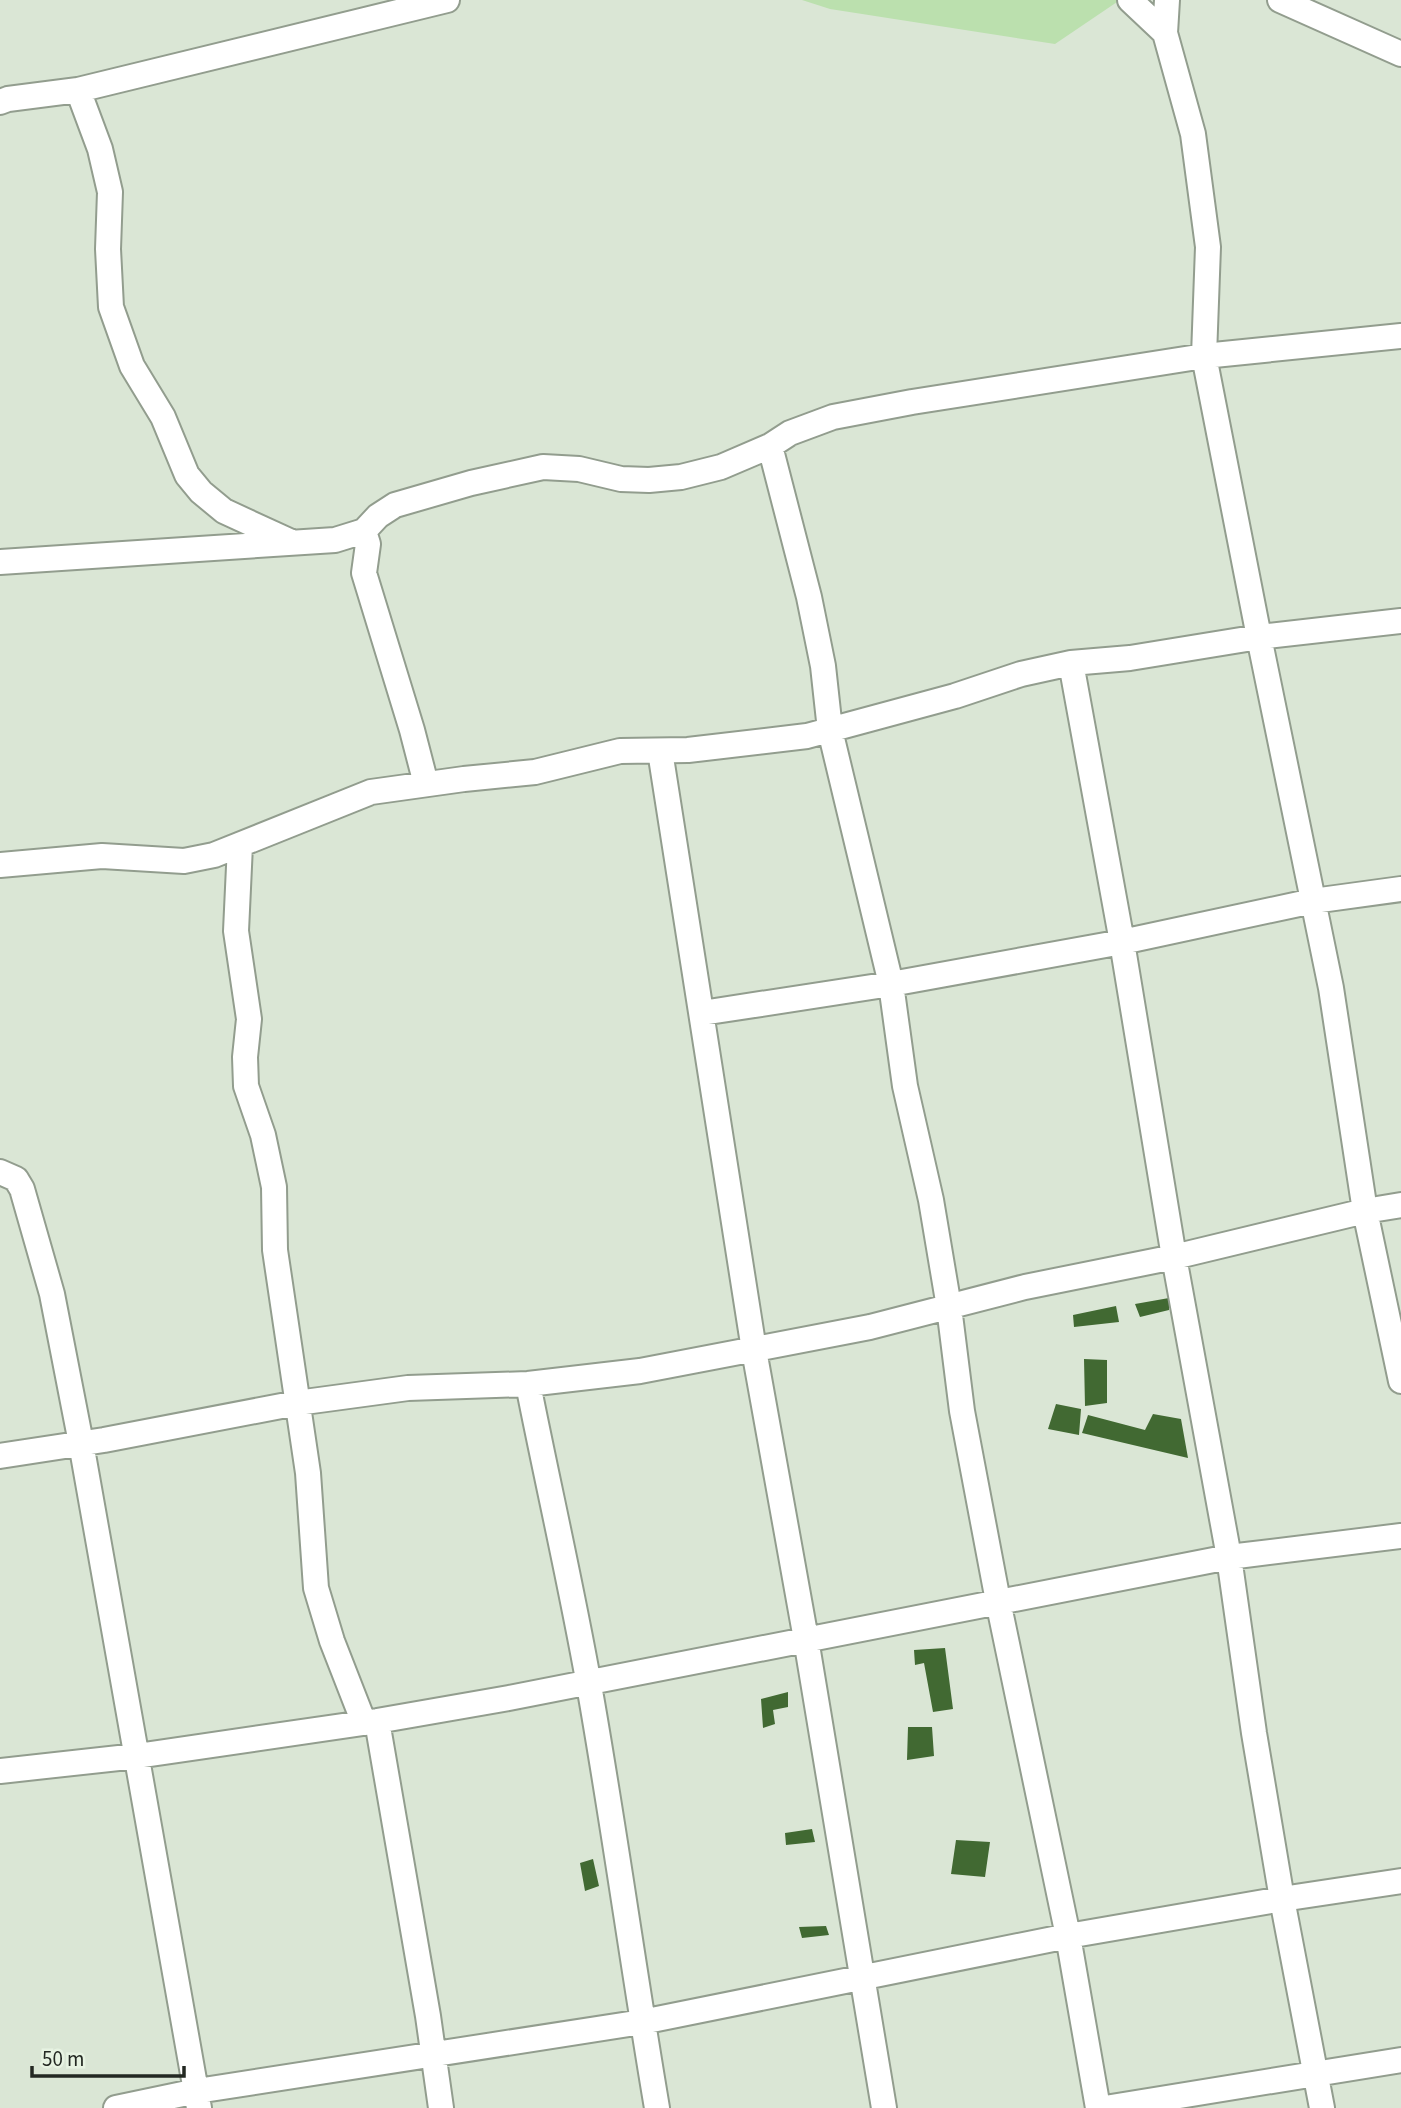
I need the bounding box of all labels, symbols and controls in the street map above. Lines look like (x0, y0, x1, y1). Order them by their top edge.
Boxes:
scale bar (32, 2035, 184, 2078)
text: 50 m (42, 2044, 84, 2074)

